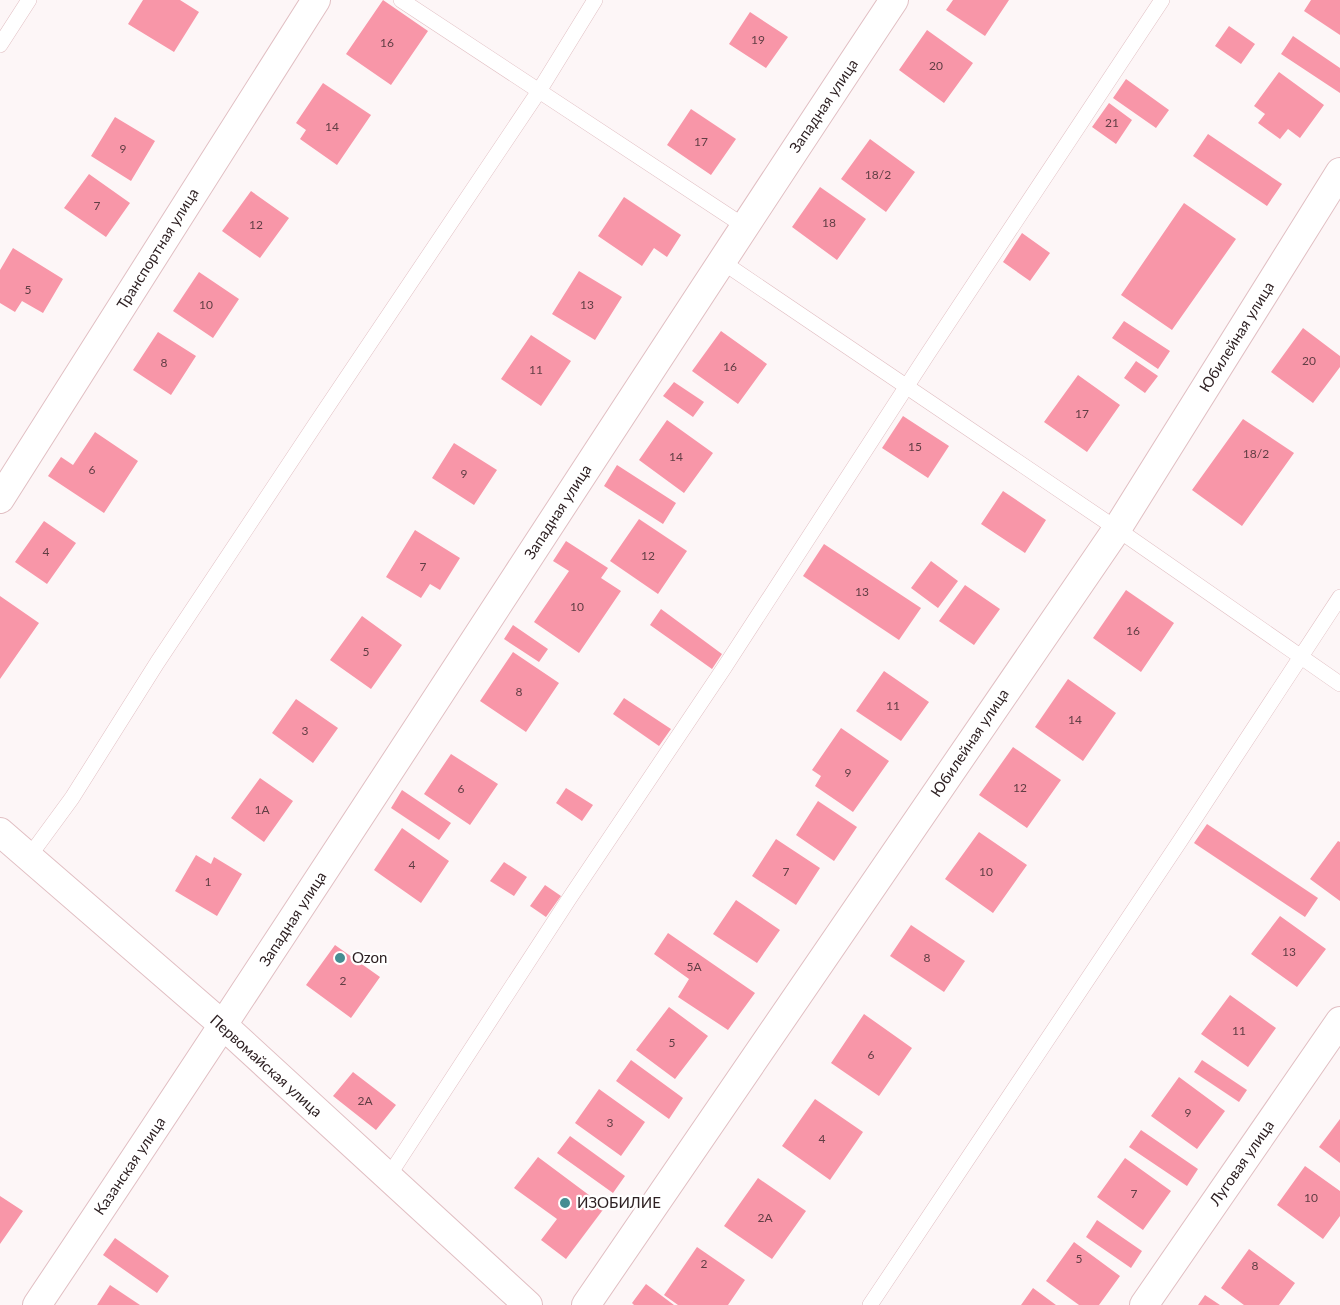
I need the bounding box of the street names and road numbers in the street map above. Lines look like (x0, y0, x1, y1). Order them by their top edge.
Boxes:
street label: Западная улица (785, 55, 861, 156)
street label: Транспортная улица (113, 185, 202, 312)
street label: Юбилейная улица (1195, 278, 1277, 395)
street label: Западная улица (520, 461, 594, 562)
street label: Юбилейная улица (926, 685, 1012, 800)
street label: Западная улица (255, 868, 329, 969)
street label: Первомайская улица (207, 1010, 326, 1120)
street label: Казанская улица (90, 1113, 169, 1218)
street label: Луговая улица (1205, 1116, 1277, 1209)

